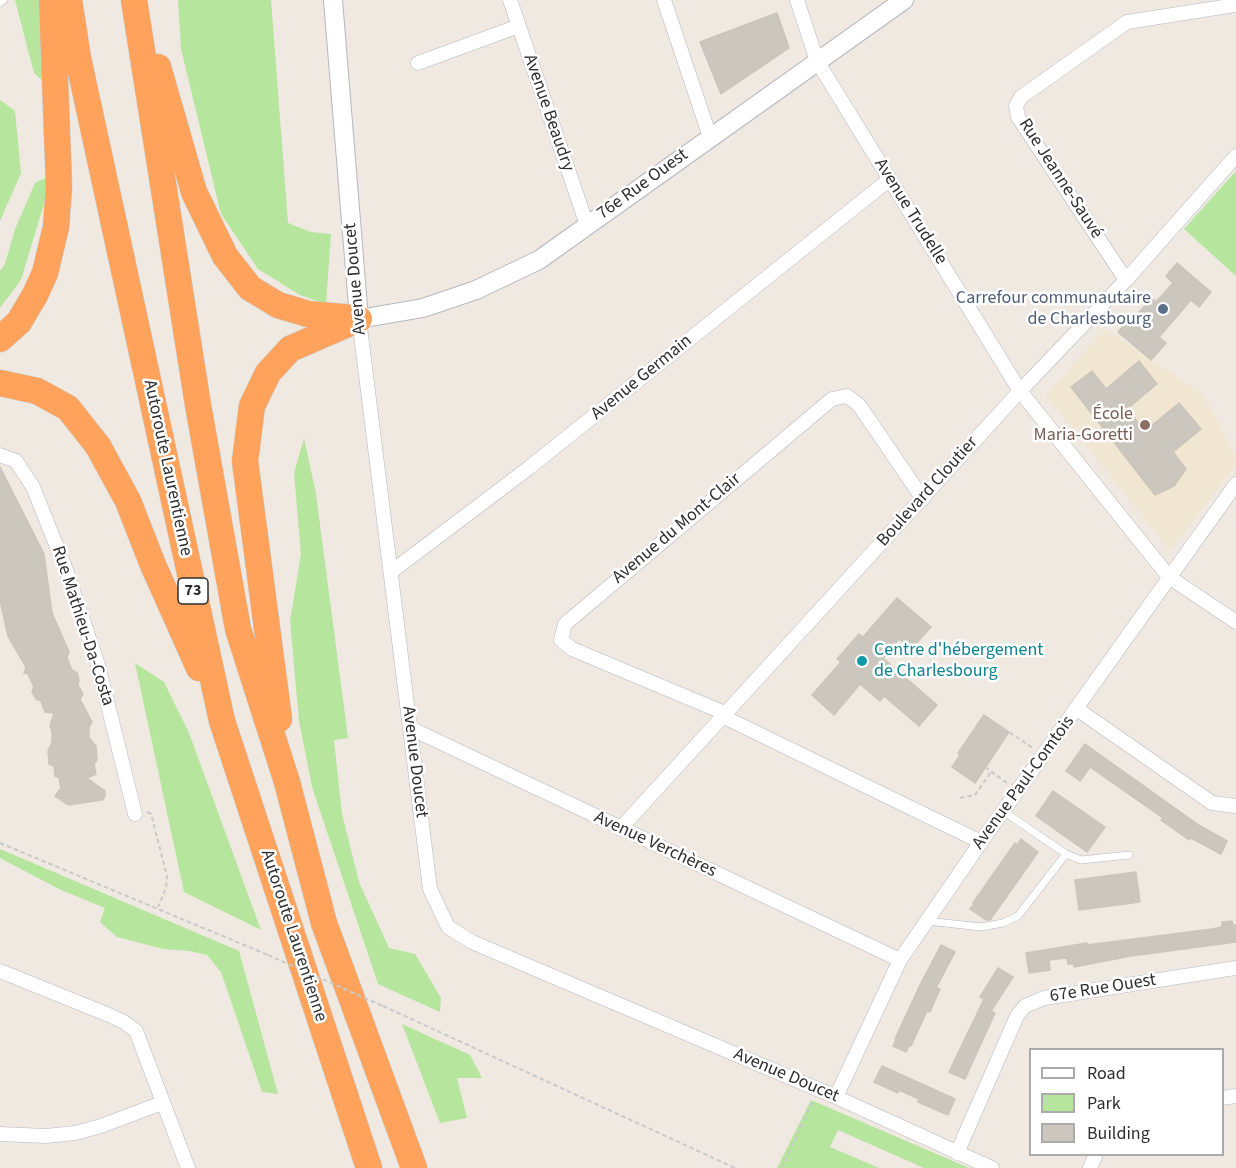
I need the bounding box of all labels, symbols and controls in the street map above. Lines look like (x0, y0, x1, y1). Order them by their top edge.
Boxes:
street label: Avenue Beaudry (518, 52, 578, 174)
street label: Rue Jeanne-Sauvé (1013, 115, 1107, 243)
street label: 76e Rue Ouest (593, 145, 693, 225)
street label: Avenue Trudelle (869, 155, 951, 269)
street label: Avenue Doucet (340, 222, 372, 336)
place label: Carrefour communautaire de Charlesbourg (956, 288, 1151, 330)
marker: Carrefour communautaire de Charlesbourg (1156, 302, 1170, 316)
street label: Avenue Germain (587, 331, 697, 425)
street label: Autoroute Laurentienne (138, 378, 196, 558)
place label: École Maria-Goretti (1034, 404, 1133, 446)
marker: École Maria-Goretti (1138, 418, 1152, 432)
street label: Boulevard Cloutier (873, 433, 983, 551)
street label: Avenue du Mont-Clair (608, 469, 746, 589)
street label: Rue Mathieu-Da-Costa (46, 543, 118, 709)
road number: 73 (178, 578, 208, 604)
place label: Centre d'hébergement de Charlesbourg (874, 640, 1043, 682)
marker: Centre d'hébergement de Charlesbourg (855, 654, 869, 668)
street label: Avenue Doucet (396, 705, 432, 819)
street label: Avenue Paul-Comtois (968, 712, 1080, 854)
street label: Avenue Verchères (590, 807, 720, 883)
street label: Autoroute Laurentienne (255, 847, 331, 1025)
street label: 67e Rue Ouest (1049, 970, 1157, 1008)
street label: Avenue Doucet (730, 1044, 842, 1108)
legend (1029, 1048, 1224, 1156)
text: Road (1087, 1061, 1126, 1086)
text: Park (1087, 1091, 1121, 1116)
text: Building (1087, 1121, 1150, 1146)

